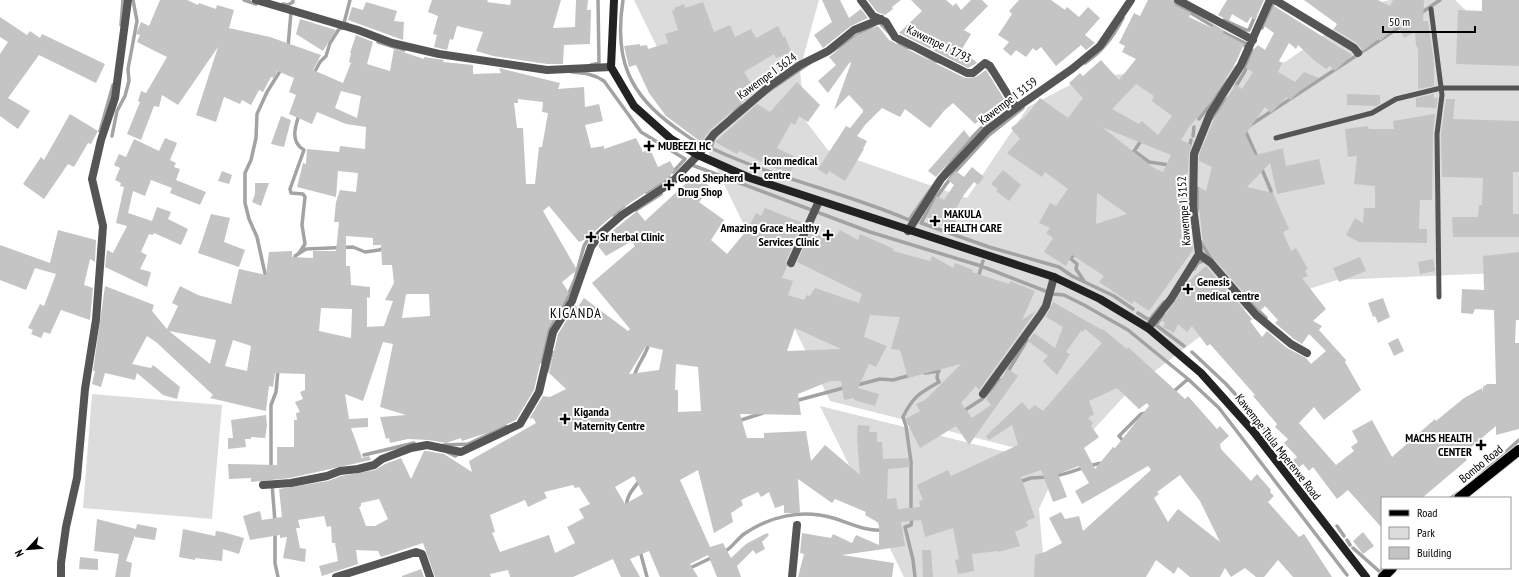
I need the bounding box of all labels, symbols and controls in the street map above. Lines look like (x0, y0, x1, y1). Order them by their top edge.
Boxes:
scale bar (1383, 8, 1475, 34)
text: 50 m (1389, 14, 1410, 29)
street label: Kawempe I 1793 (905, 21, 974, 66)
street label: Kawempe I 3624 (734, 49, 800, 102)
street label: Kawempe I 3159 (975, 74, 1040, 128)
place label: MUBEEZI HC (658, 138, 711, 153)
marker: MUBEEZI HC (643, 140, 655, 152)
place label: Icon medical centre (764, 153, 817, 182)
marker: Icon medical centre (749, 162, 761, 174)
place label: Good Shepherd Drug Shop (678, 170, 743, 199)
street label: Kawempe I 3152 (1174, 176, 1193, 246)
marker: Good Shepherd Drug Shop (663, 179, 675, 191)
place label: MAKULA HEALTH CARE (944, 206, 1002, 235)
marker: MAKULA HEALTH CARE (929, 215, 941, 227)
place label: Amazing Grace Healthy Services Clinic (720, 220, 820, 249)
place label: Sr herbal Clinic (600, 229, 665, 244)
marker: Amazing Grace Healthy Services Clinic (822, 229, 834, 241)
marker: Sr herbal Clinic (585, 231, 597, 243)
place label: Genesis medical centre (1197, 274, 1259, 303)
marker: Genesis medical centre (1182, 283, 1194, 295)
district label: KIGANDA (550, 304, 602, 322)
street label: Kawempe Ttula Mpererwe Road (1232, 391, 1324, 503)
place label: Kiganda Maternity Centre (574, 404, 645, 433)
marker: Kiganda Maternity Centre (559, 413, 571, 425)
place label: MACHS HEALTH CENTER (1405, 430, 1472, 459)
marker: MACHS HEALTH CENTER (1475, 439, 1487, 451)
street label: Bombo Road (1456, 441, 1506, 486)
legend (1381, 497, 1511, 569)
text: Road (1417, 505, 1437, 520)
text: Park (1417, 525, 1435, 540)
north arrow (8, 529, 48, 569)
text: Building (1417, 545, 1452, 560)
text: N (11, 548, 27, 559)

